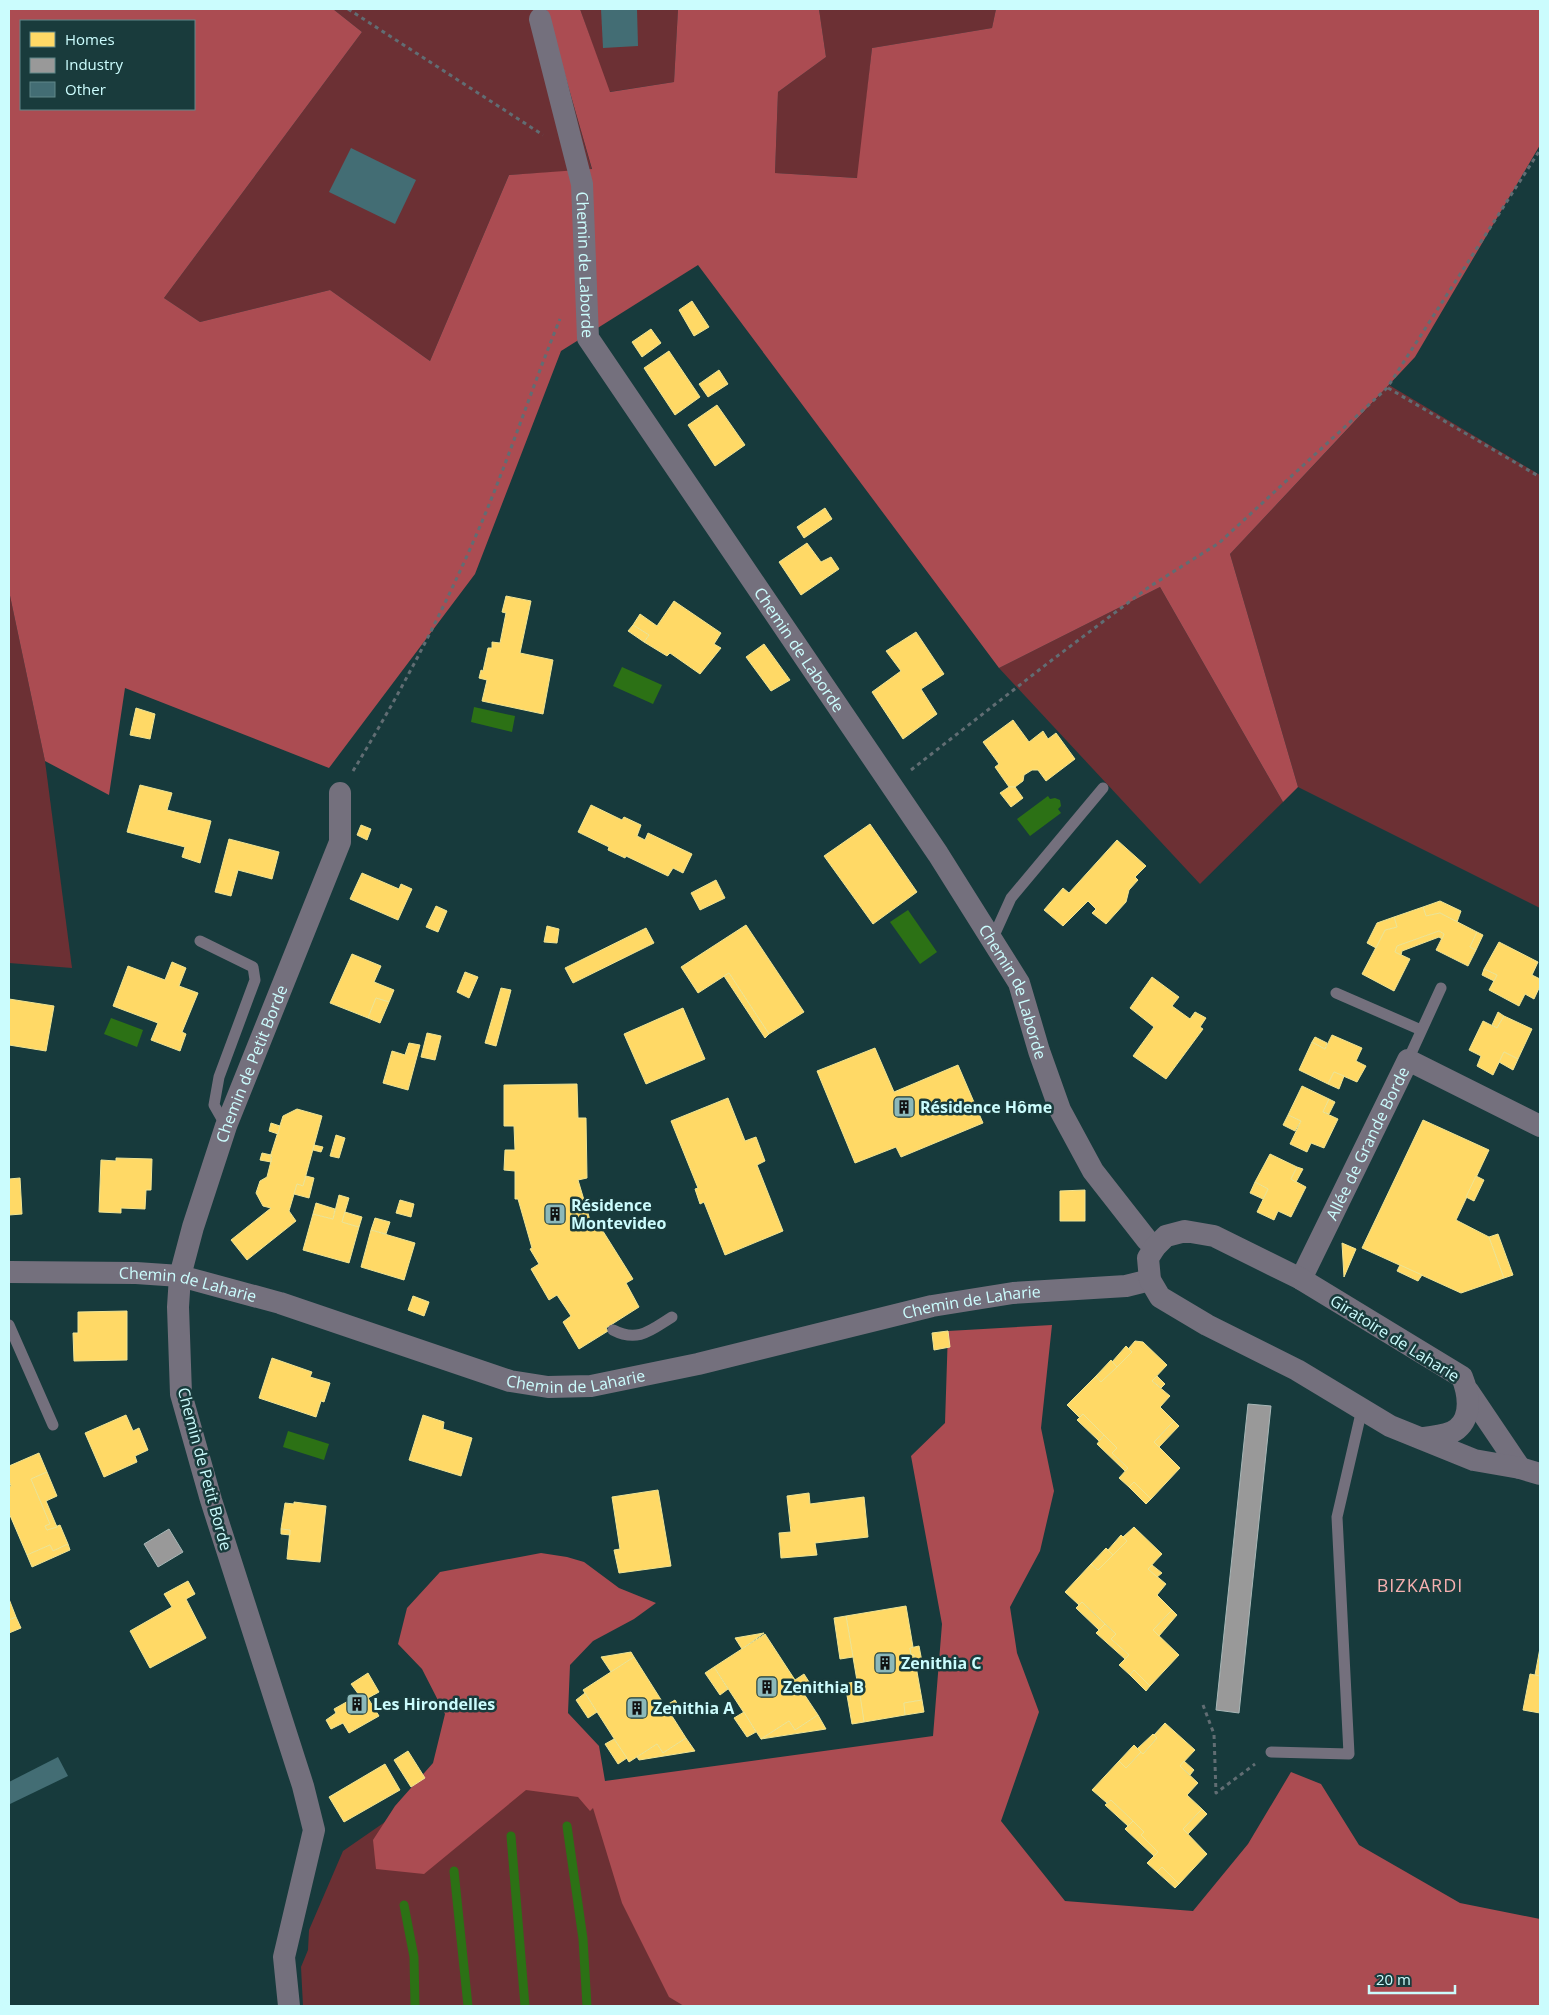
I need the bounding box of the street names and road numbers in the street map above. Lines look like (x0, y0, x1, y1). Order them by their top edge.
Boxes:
street label: Chemin de Laborde (571, 191, 599, 338)
street label: Chemin de Laborde (749, 583, 850, 717)
street label: Chemin de Laborde (974, 920, 1052, 1062)
street label: Chemin de Petit Borde (210, 981, 293, 1145)
street label: Allée de Grande Borde (1320, 1063, 1414, 1224)
street label: Chemin de Laharie (119, 1262, 259, 1307)
street label: Chemin de Laharie (900, 1280, 1041, 1324)
street label: Giratoire de Laharie (1326, 1289, 1464, 1387)
street label: Chemin de Laharie (505, 1364, 647, 1398)
street label: Chemin de Petit Borde (173, 1385, 237, 1553)

